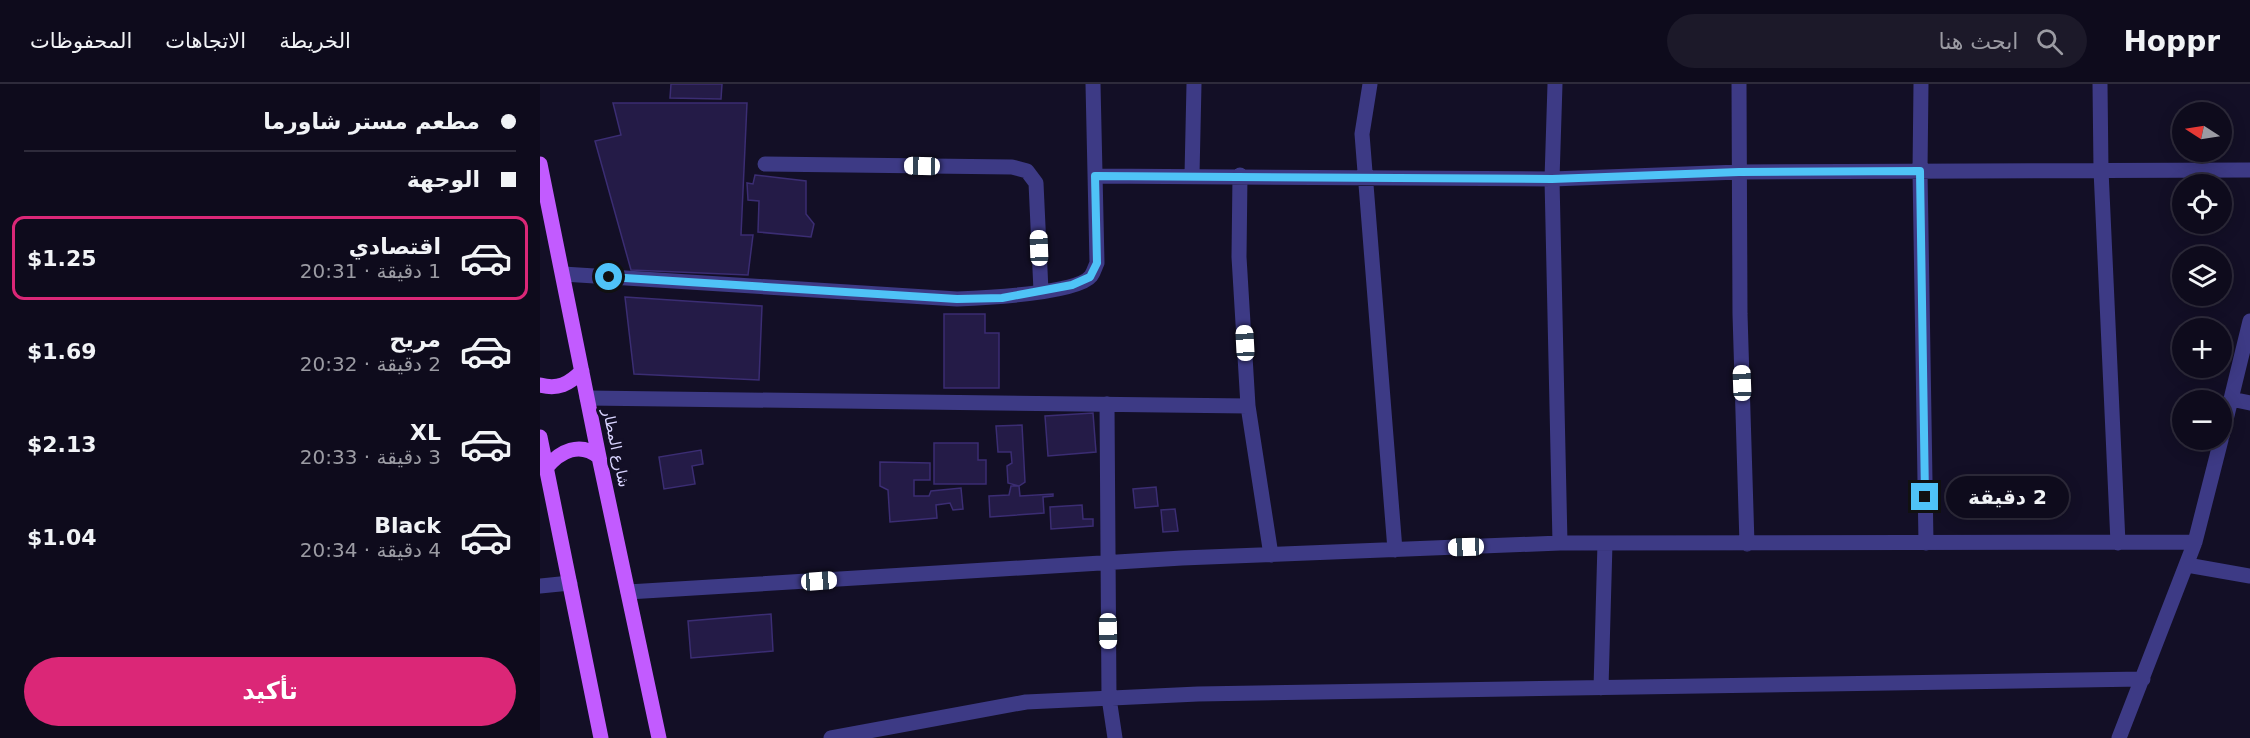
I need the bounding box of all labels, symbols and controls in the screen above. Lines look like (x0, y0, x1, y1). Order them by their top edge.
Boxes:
search box (1667, 14, 2087, 68)
icon: search (2033, 25, 2066, 58)
text: Hoppr (2123, 25, 2220, 58)
text: المحفوظات (30, 29, 132, 53)
text: الاتجاهات (165, 29, 246, 53)
text: الخريطة (279, 29, 351, 53)
text: ابحث هنا (1938, 29, 2018, 54)
north arrow (2172, 102, 2232, 162)
map controls (2172, 102, 2232, 450)
text: مطعم مستر شاورما (263, 109, 480, 134)
car (904, 157, 940, 175)
text: الوجهة (407, 167, 480, 192)
button: locate (2172, 174, 2232, 234)
car (1029, 230, 1049, 266)
icon: car (459, 231, 513, 285)
text: اقتصادي (349, 234, 441, 259)
text: $1.25 (27, 246, 97, 271)
button: layers (2172, 246, 2232, 306)
text: 1 دقيقة · 20:31 (300, 259, 441, 283)
route start (595, 263, 622, 290)
button: + (2172, 318, 2232, 378)
icon: car (459, 324, 513, 378)
car (1235, 325, 1255, 361)
text: مريح (390, 327, 441, 352)
text: $1.69 (27, 339, 97, 364)
text: 2 دقيقة · 20:32 (300, 352, 441, 376)
car (1732, 365, 1752, 401)
button: − (2172, 390, 2232, 450)
street label: شارع المطار (599, 406, 633, 489)
icon: car (459, 417, 513, 471)
text: XL (410, 420, 441, 445)
text: $2.13 (27, 432, 97, 457)
text: 3 دقيقة · 20:33 (300, 445, 441, 469)
callout: 2 دقيقة (1946, 476, 2069, 518)
route end (1911, 483, 1938, 510)
text: 2 دقيقة (1968, 485, 2047, 509)
icon: car (459, 510, 513, 564)
text: Black (374, 513, 441, 538)
text: $1.04 (27, 525, 97, 550)
car (1448, 537, 1484, 557)
text: 4 دقيقة · 20:34 (300, 538, 441, 562)
car (800, 571, 838, 591)
car (1099, 613, 1117, 649)
button: تأكيد (24, 657, 516, 726)

